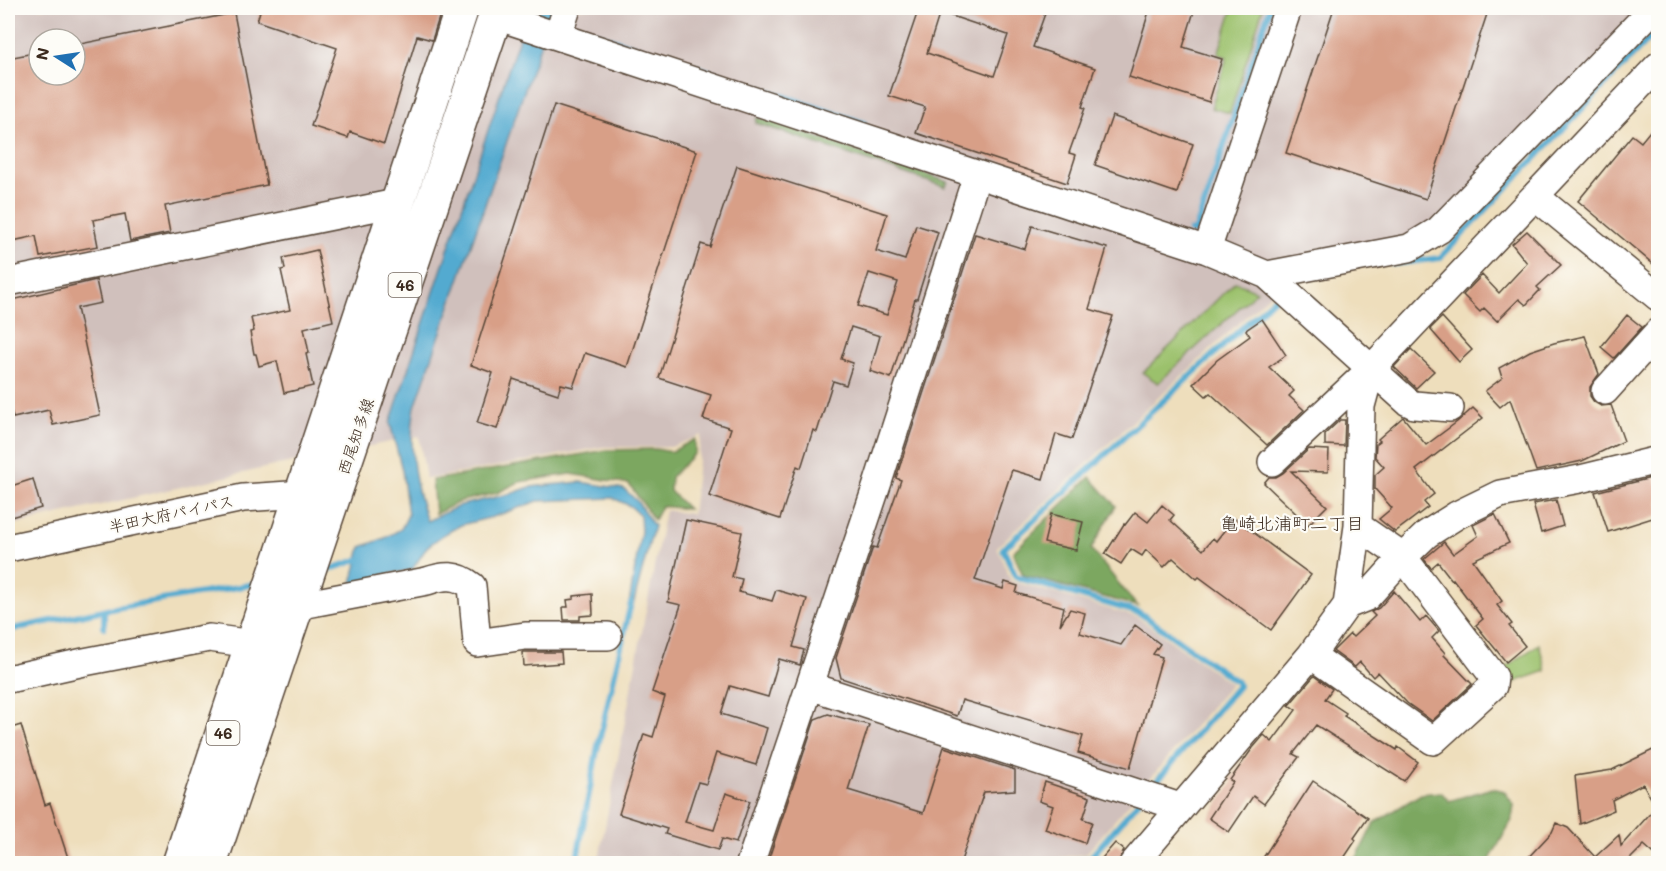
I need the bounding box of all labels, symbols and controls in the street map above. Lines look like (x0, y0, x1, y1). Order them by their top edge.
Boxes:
north arrow (27, 27, 87, 87)
text: N (30, 46, 53, 62)
road number: 46 (388, 273, 422, 297)
street label: 西尾知多線 (332, 395, 378, 477)
street label: 半田大府パイパス (106, 489, 236, 537)
district label: 亀崎北浦町二丁目 (1220, 511, 1364, 535)
road number: 46 (206, 721, 240, 745)

